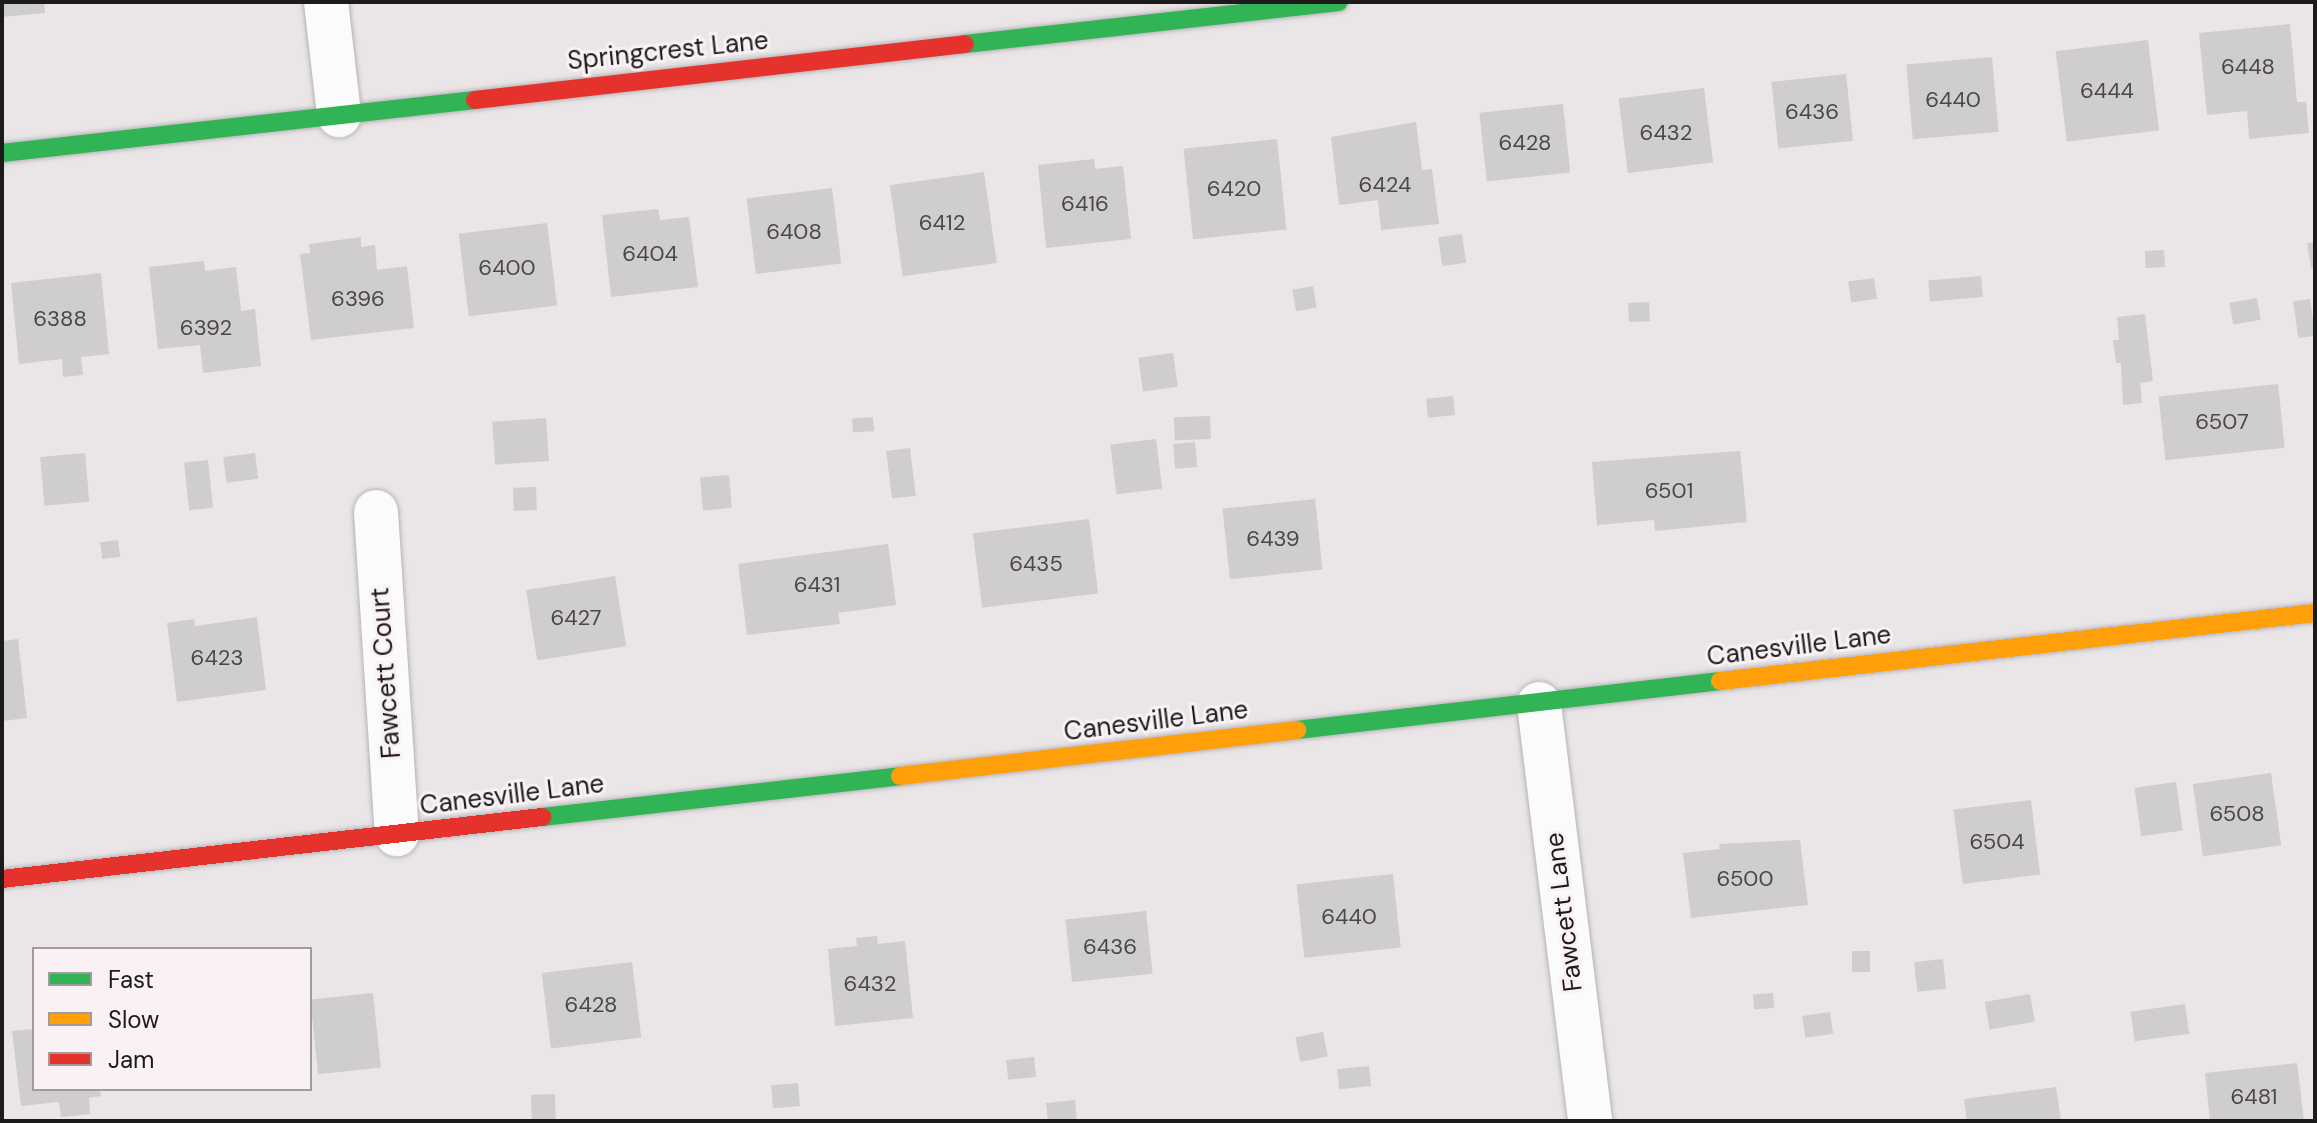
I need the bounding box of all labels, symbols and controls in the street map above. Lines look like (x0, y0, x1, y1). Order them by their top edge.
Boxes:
street label: Springcrest Lane (566, 25, 770, 77)
house number: 6448 (2221, 54, 2275, 80)
house number: 6444 (2080, 78, 2134, 104)
house number: 6440 (1925, 87, 1981, 113)
house number: 6436 (1785, 99, 1839, 125)
house number: 6432 (1640, 120, 1692, 146)
house number: 6428 (1499, 130, 1551, 156)
house number: 6424 (1359, 172, 1411, 198)
house number: 6420 (1207, 176, 1261, 202)
house number: 6416 (1061, 191, 1109, 217)
house number: 6412 (919, 210, 965, 236)
house number: 6408 (766, 219, 822, 245)
house number: 6404 (622, 241, 678, 267)
house number: 6400 (478, 255, 536, 281)
house number: 6396 (331, 286, 385, 312)
house number: 6388 (33, 306, 87, 332)
house number: 6392 (180, 315, 232, 341)
house number: 6507 (2195, 409, 2249, 435)
house number: 6501 (1645, 478, 1693, 504)
house number: 6439 (1246, 526, 1300, 552)
house number: 6435 (1009, 551, 1063, 577)
house number: 6431 (794, 572, 840, 598)
street label: Fawcett Court (364, 586, 408, 760)
house number: 6427 (550, 605, 602, 631)
street label: Canesville Lane (1705, 619, 1893, 673)
house number: 6423 (191, 645, 243, 671)
street label: Canesville Lane (1062, 694, 1250, 748)
street label: Canesville Lane (418, 768, 606, 822)
house number: 6508 (2209, 801, 2265, 827)
house number: 6504 (1969, 829, 2025, 855)
street label: Fawcett Lane (1539, 831, 1589, 993)
house number: 6500 (1717, 866, 1773, 892)
house number: 6440 (1321, 904, 1377, 930)
house number: 6436 (1083, 934, 1137, 960)
legend (32, 947, 312, 1091)
text: Fast (108, 964, 154, 995)
house number: 6432 (844, 971, 896, 997)
house number: 6428 (565, 992, 617, 1018)
text: Slow (108, 1004, 159, 1035)
text: Jam (108, 1044, 154, 1075)
house number: 6481 (2231, 1084, 2277, 1110)

